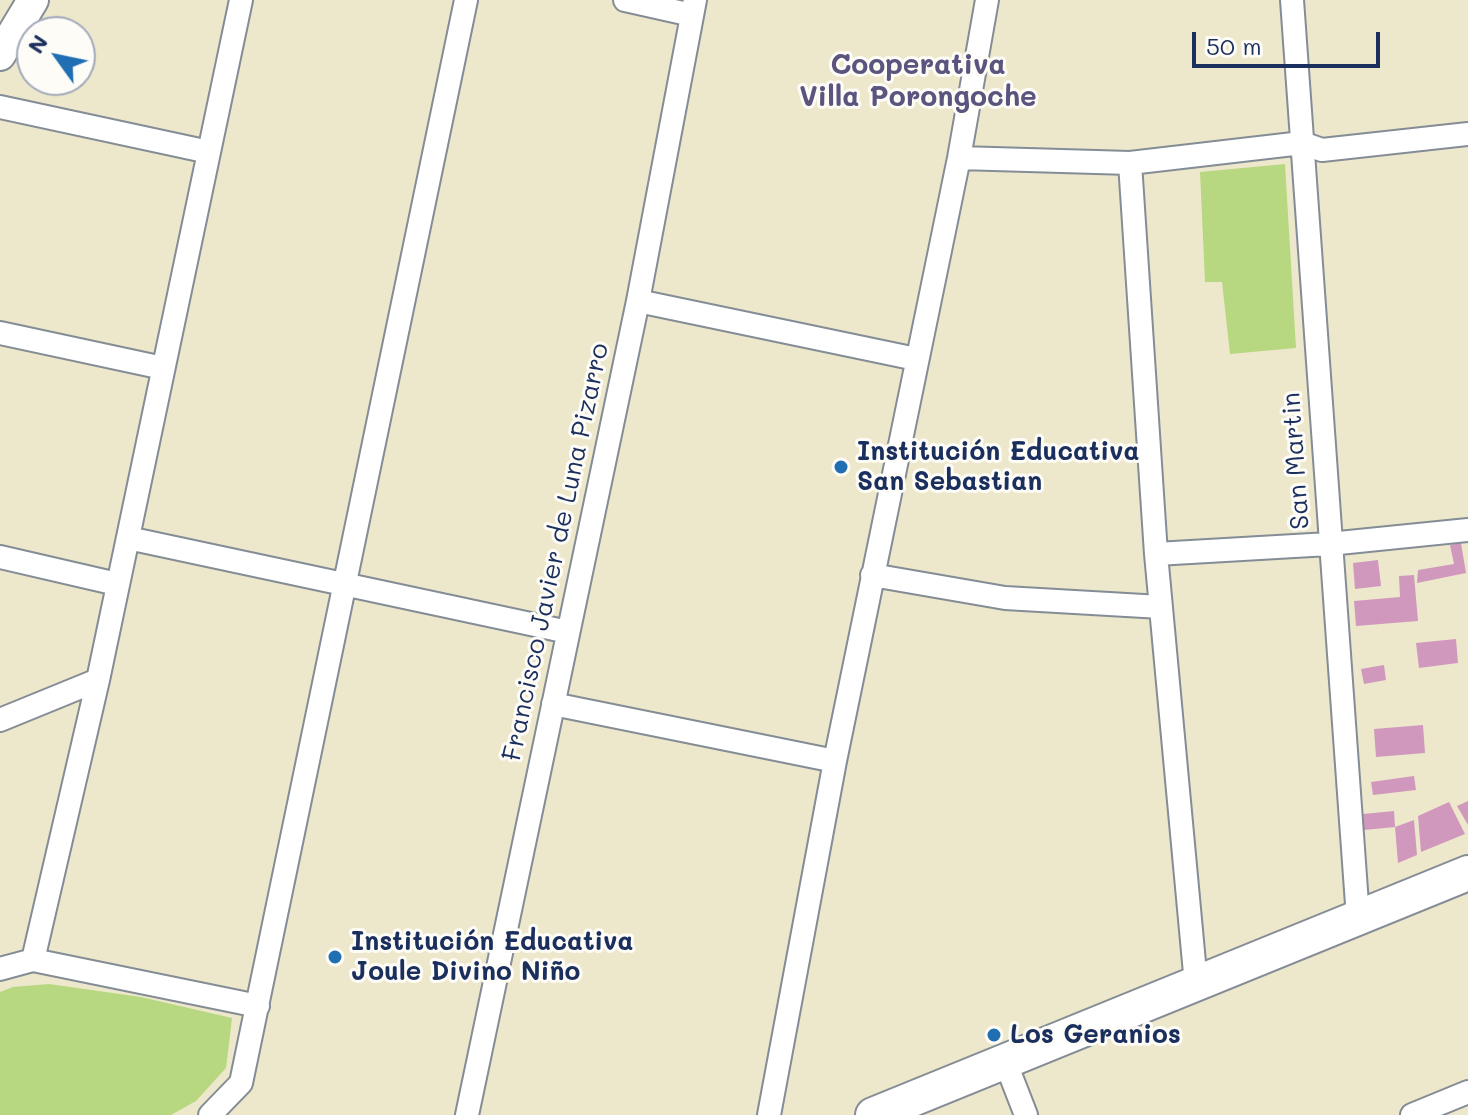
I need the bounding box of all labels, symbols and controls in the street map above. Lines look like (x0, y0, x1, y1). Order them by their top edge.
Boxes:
north arrow (16, 16, 96, 96)
scale bar (1196, 16, 1384, 66)
text: N (20, 29, 54, 59)
text: 50 m (1206, 30, 1262, 61)
district label: Cooperativa Villa Porongoche (799, 48, 1037, 114)
street label: Francisco Javier de Luna Pizarro (496, 340, 616, 764)
street label: San Martin (1276, 391, 1316, 531)
place label: Institución Educativa San Sebastian (857, 436, 1139, 498)
marker: Institución Educativa San Sebastian (832, 458, 850, 476)
place label: Institución Educativa Joule Divino Niño (351, 926, 633, 988)
marker: Institución Educativa Joule Divino Niño (326, 948, 344, 966)
place label: Los Geranios (1010, 1019, 1181, 1051)
marker: Los Geranios (985, 1026, 1003, 1044)

